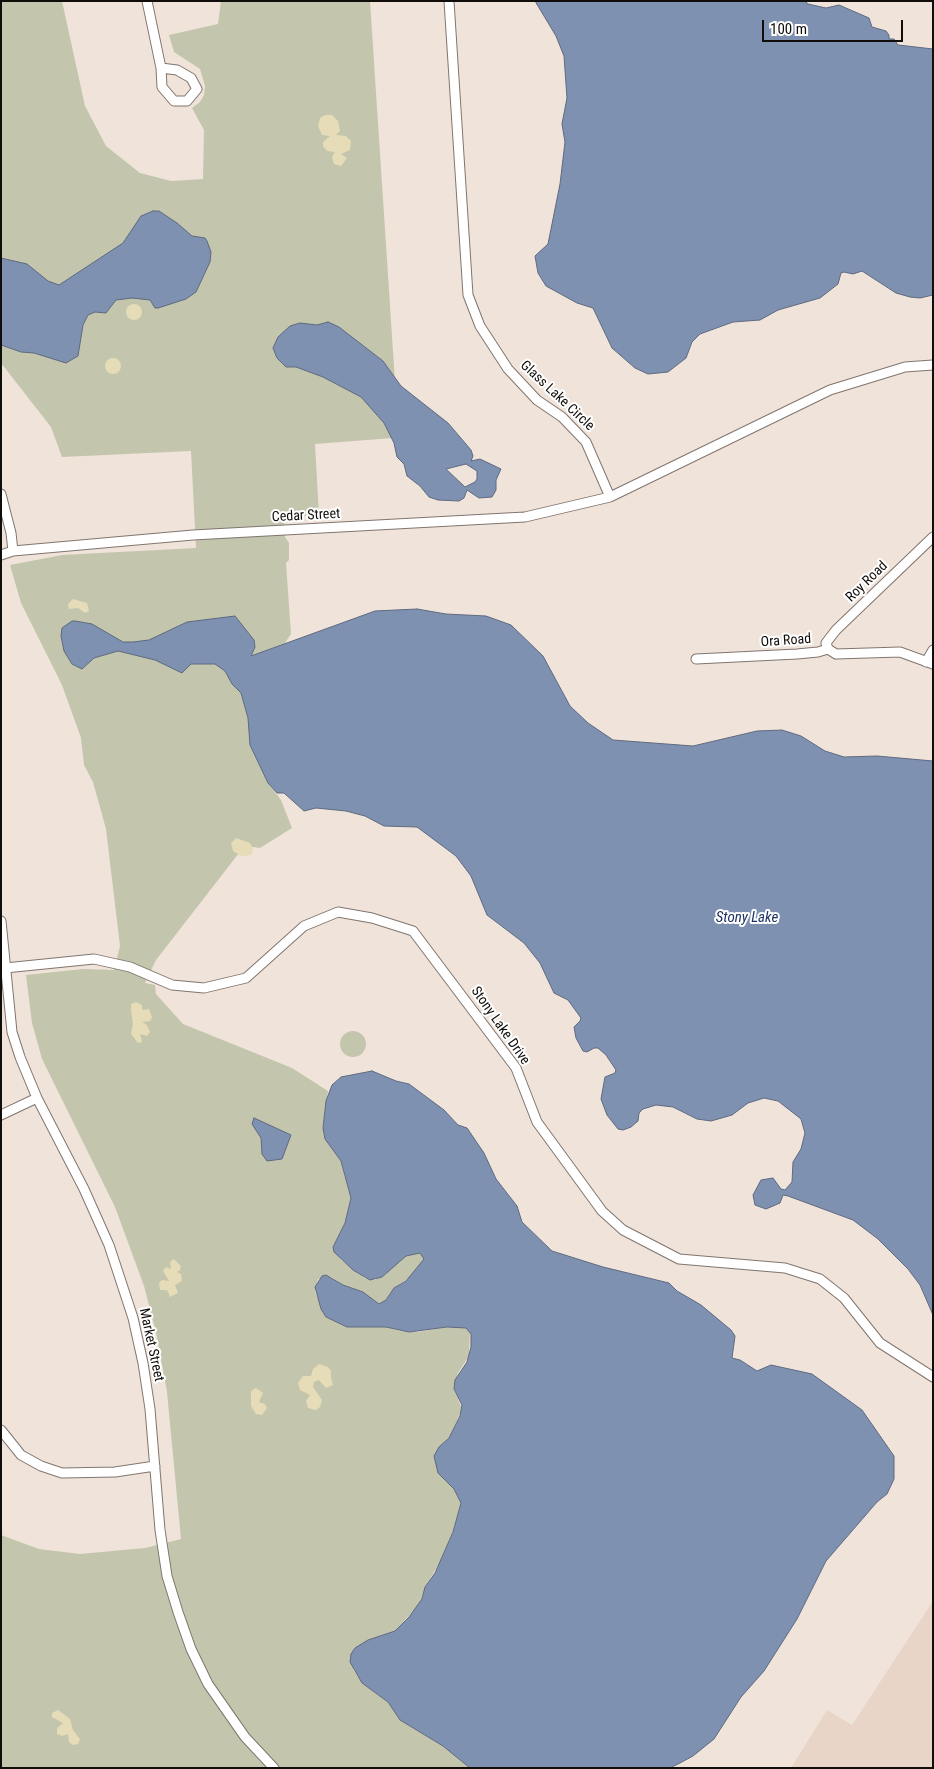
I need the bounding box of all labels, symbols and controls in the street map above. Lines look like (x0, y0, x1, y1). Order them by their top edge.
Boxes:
scale bar (764, 10, 905, 42)
text: 100 m (770, 20, 807, 38)
street label: Glass Lake Circle (517, 357, 597, 435)
street label: Cedar Street (271, 506, 341, 526)
street label: Roy Road (843, 558, 891, 606)
street label: Ora Road (760, 631, 812, 651)
water label: Stony Lake (716, 909, 778, 927)
street label: Stony Lake Drive (467, 984, 533, 1068)
street label: Market Street (135, 1307, 167, 1383)

